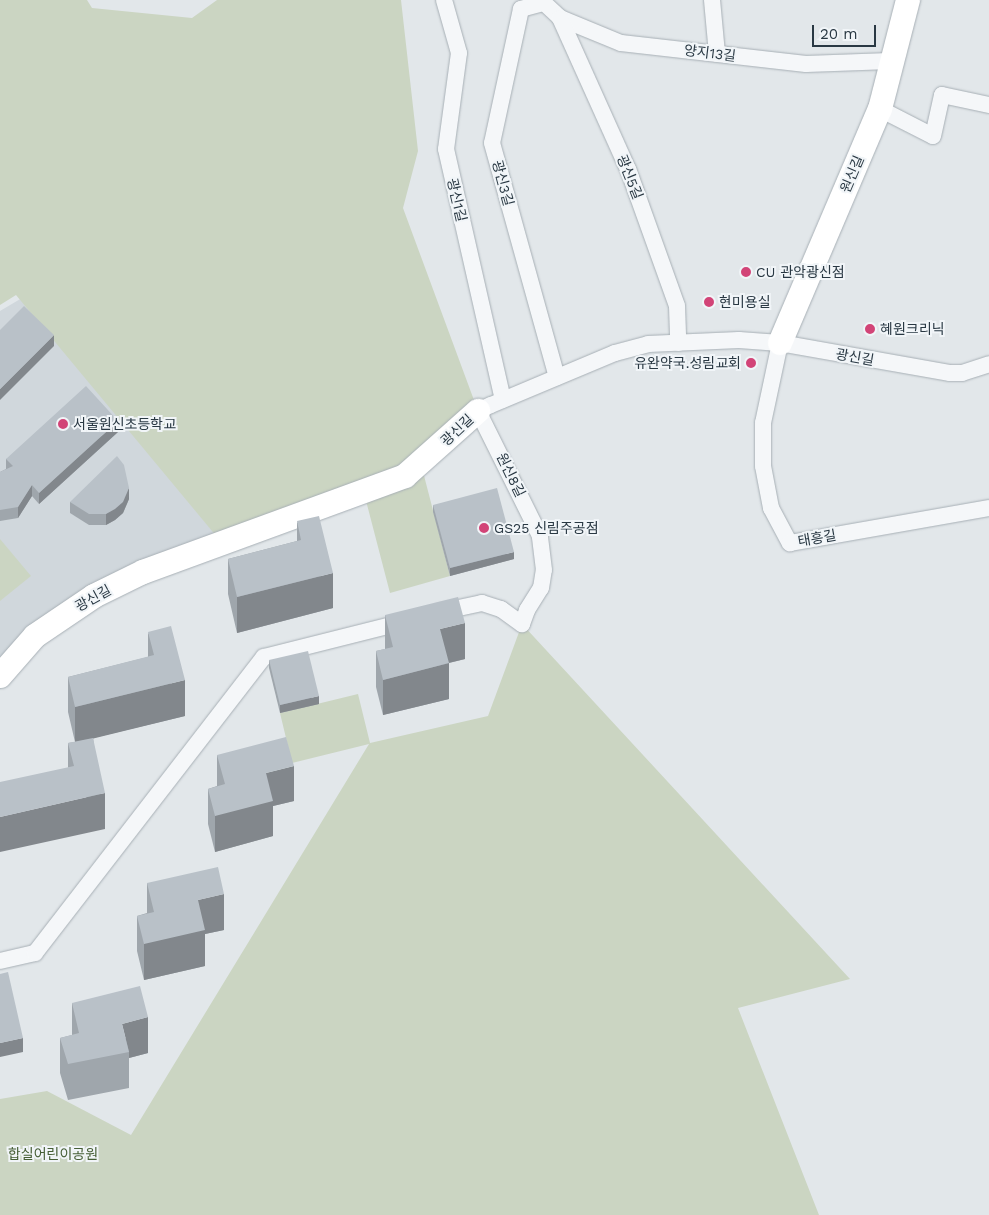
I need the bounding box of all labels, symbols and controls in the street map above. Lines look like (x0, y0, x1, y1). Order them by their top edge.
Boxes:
scale bar (814, 15, 878, 47)
text: 20 m (820, 25, 858, 43)
street label: 양지13길 (683, 41, 737, 65)
street label: 광신5길 (613, 152, 647, 202)
street label: 원신길 (837, 153, 867, 195)
street label: 광신3길 (489, 158, 517, 208)
street label: 광신1길 (444, 177, 470, 223)
place label: CU 관악광신점 (756, 264, 845, 280)
marker: CU 관악광신점 (740, 266, 752, 278)
place label: 현미용실 (719, 294, 771, 310)
marker: 현미용실 (703, 296, 715, 308)
place label: 혜원크리닉 (880, 321, 944, 337)
marker: 혜원크리닉 (864, 323, 876, 335)
street label: 광신길 (835, 345, 875, 369)
place label: 유완약국.성림교회 (634, 355, 741, 371)
marker: 유완약국.성림교회 (745, 357, 757, 369)
street label: 광신길 (437, 411, 477, 449)
place label: 서울원신초등학교 (73, 416, 176, 432)
marker: 서울원신초등학교 (57, 418, 69, 430)
street label: 원신8길 (493, 450, 529, 500)
place label: GS25 신림주공점 (494, 520, 599, 536)
marker: GS25 신림주공점 (478, 522, 490, 534)
street label: 태흥길 (797, 526, 837, 550)
street label: 광신길 (72, 581, 114, 615)
park label: 합실어린이공원 (8, 1146, 98, 1162)

